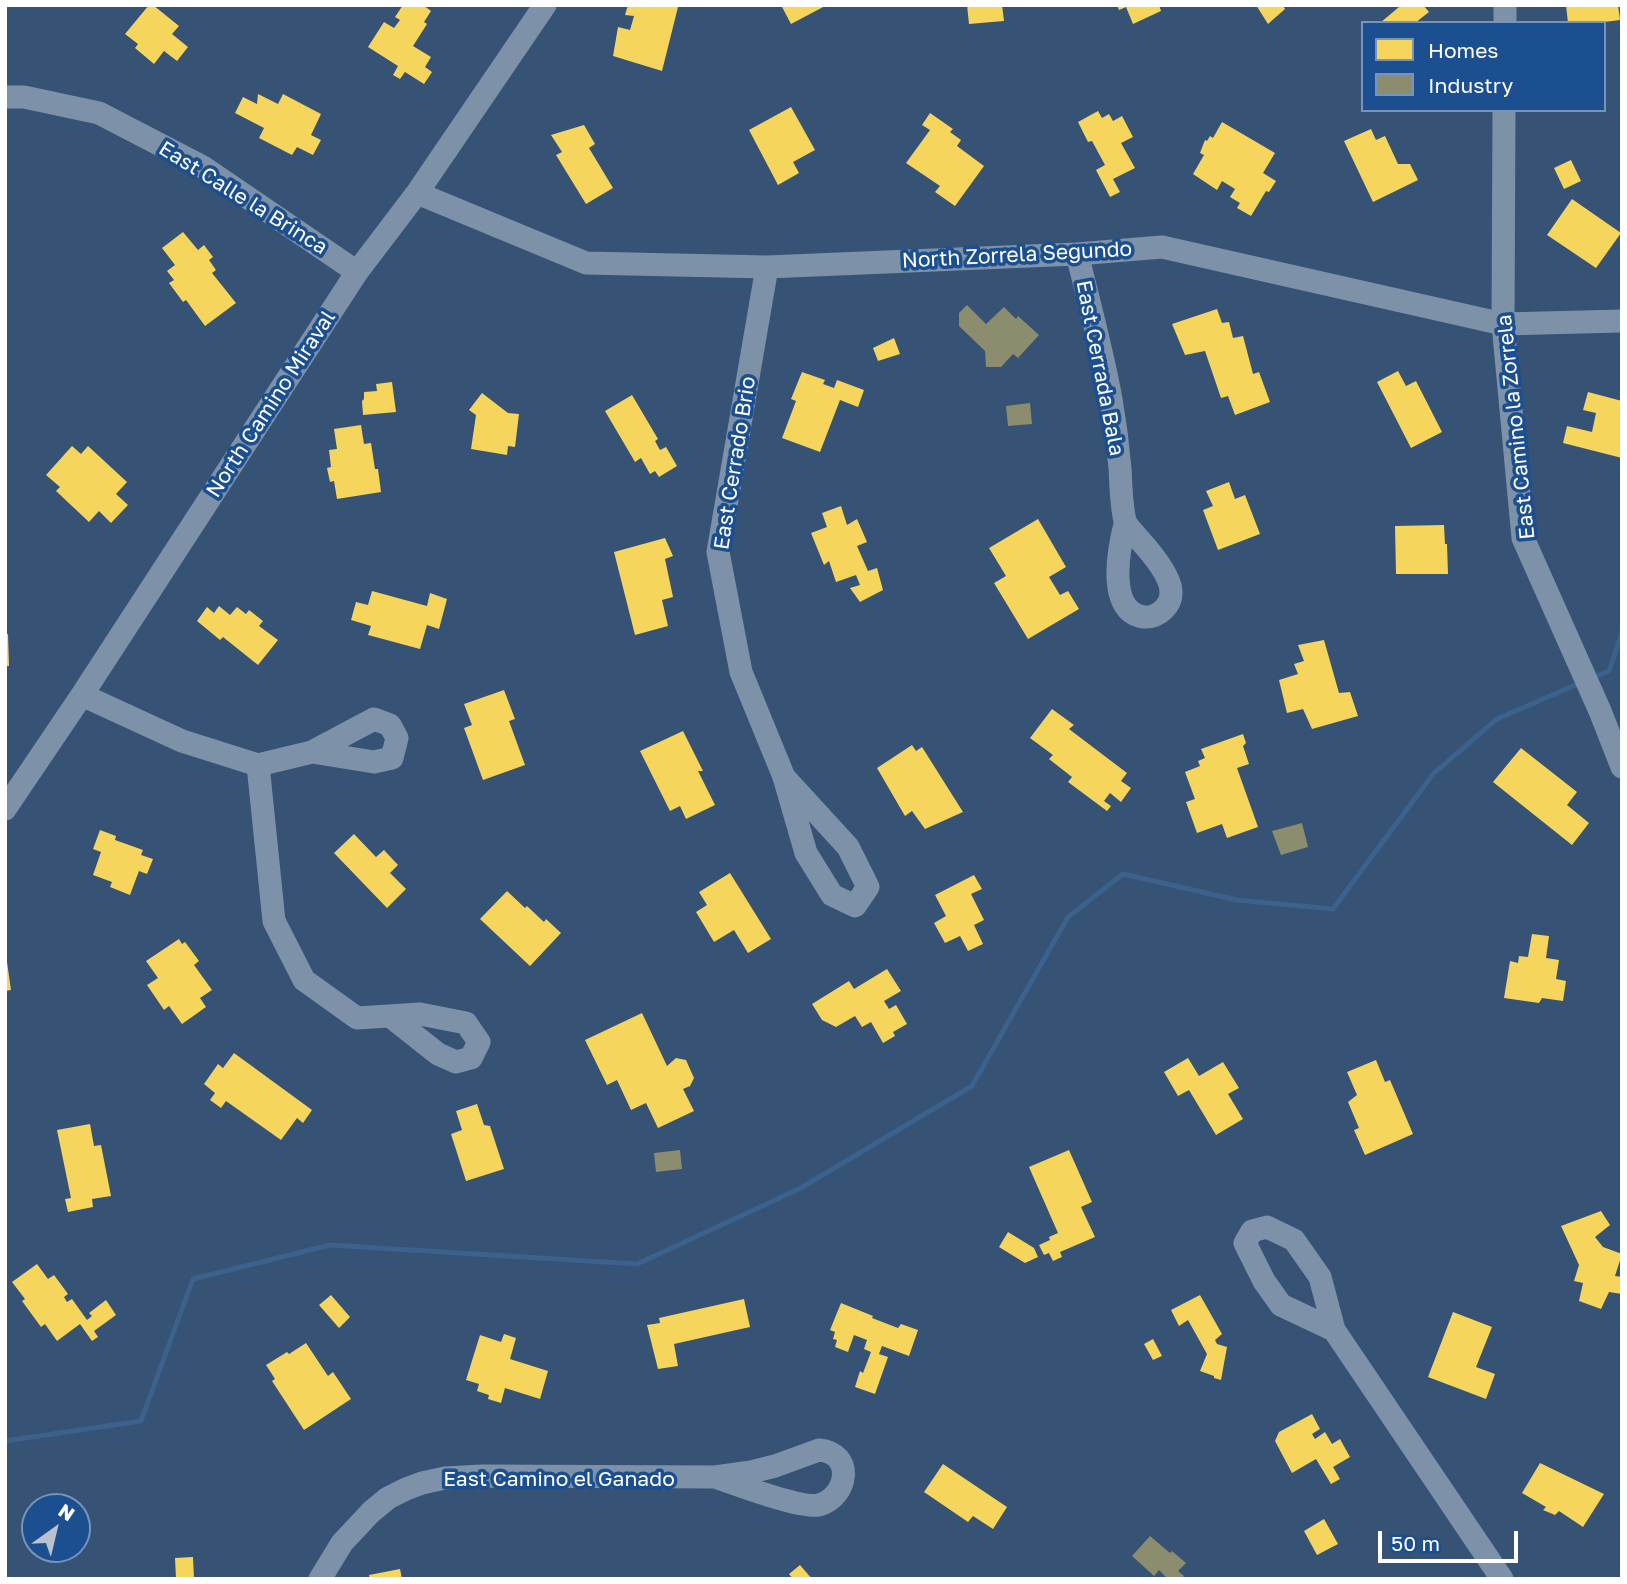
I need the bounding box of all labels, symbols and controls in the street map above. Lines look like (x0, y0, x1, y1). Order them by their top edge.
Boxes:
legend (1361, 21, 1606, 112)
text: Homes (1428, 37, 1498, 63)
text: Industry (1428, 72, 1513, 98)
street label: East Calle la Brinca (154, 136, 332, 260)
street label: North Zorrela Segundo (901, 236, 1133, 274)
street label: East Cerrada Bala (1071, 278, 1129, 458)
street label: North Camino Miraval (201, 306, 341, 502)
street label: East Camino la Zorrela (1492, 313, 1540, 541)
street label: East Cerrado Brio (709, 375, 761, 551)
street label: East Camino el Ganado (443, 1466, 675, 1492)
north arrow (21, 1493, 91, 1563)
text: N (54, 1498, 79, 1525)
scale bar (1382, 1518, 1522, 1562)
text: 50 m (1391, 1530, 1440, 1556)

